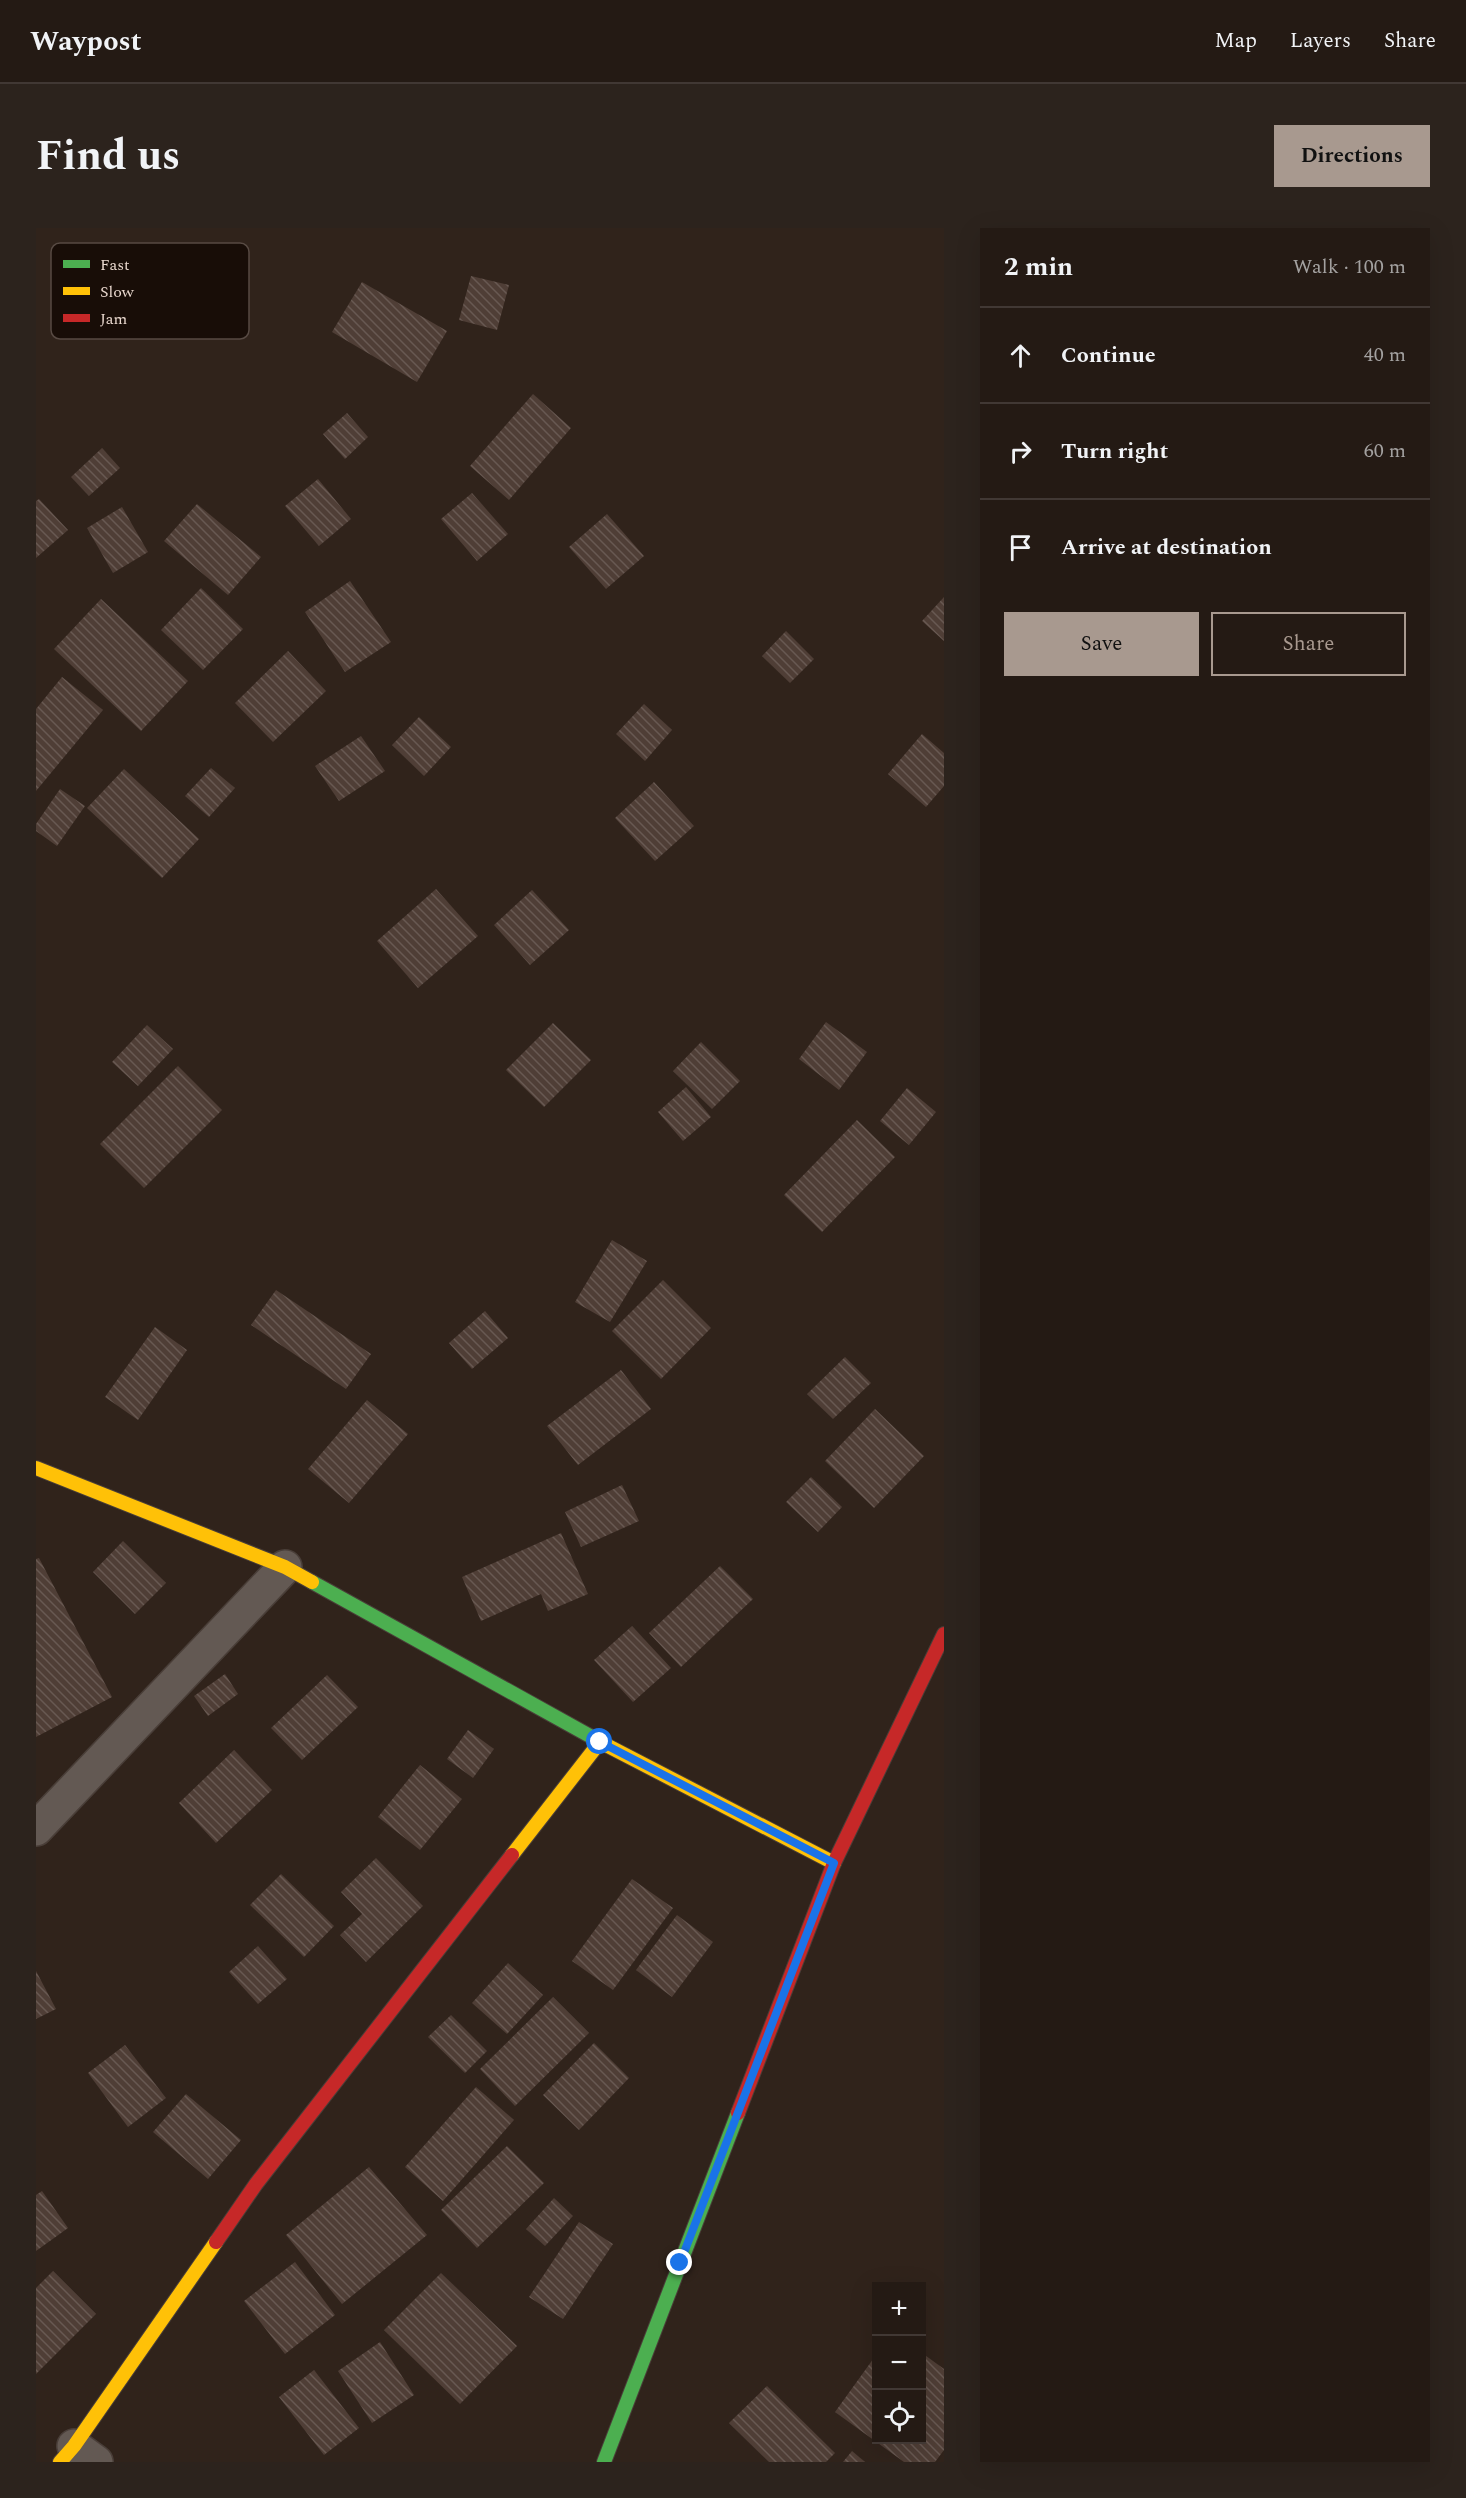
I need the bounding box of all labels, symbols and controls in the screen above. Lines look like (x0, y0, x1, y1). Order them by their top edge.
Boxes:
text: Waypost (30, 20, 141, 63)
text: Map (1215, 25, 1257, 57)
text: Layers (1290, 25, 1351, 57)
text: Share (1384, 25, 1436, 57)
text: Find us (36, 125, 180, 188)
button: Directions (1274, 125, 1430, 187)
legend (51, 243, 249, 339)
text: 2 min (1004, 247, 1073, 287)
text: Walk · 100 m (1293, 252, 1406, 282)
text: Fast (100, 253, 130, 277)
text: Slow (100, 280, 135, 304)
text: Jam (100, 307, 128, 331)
icon: ahead (1004, 339, 1037, 372)
text: Continue (1061, 339, 1156, 372)
text: 40 m (1364, 340, 1406, 370)
icon: right (1004, 435, 1037, 468)
text: Turn right (1061, 435, 1168, 468)
text: 60 m (1364, 436, 1406, 466)
icon: arrive (1004, 531, 1037, 564)
text: Arrive at destination (1061, 531, 1272, 564)
button: Save (1004, 612, 1199, 676)
button: Share (1211, 612, 1406, 676)
route start (586, 1728, 612, 1754)
route end (666, 2249, 692, 2275)
map controls (872, 2282, 926, 2444)
button: + (872, 2282, 926, 2336)
button: − (872, 2336, 926, 2390)
button: locate (872, 2390, 926, 2444)

